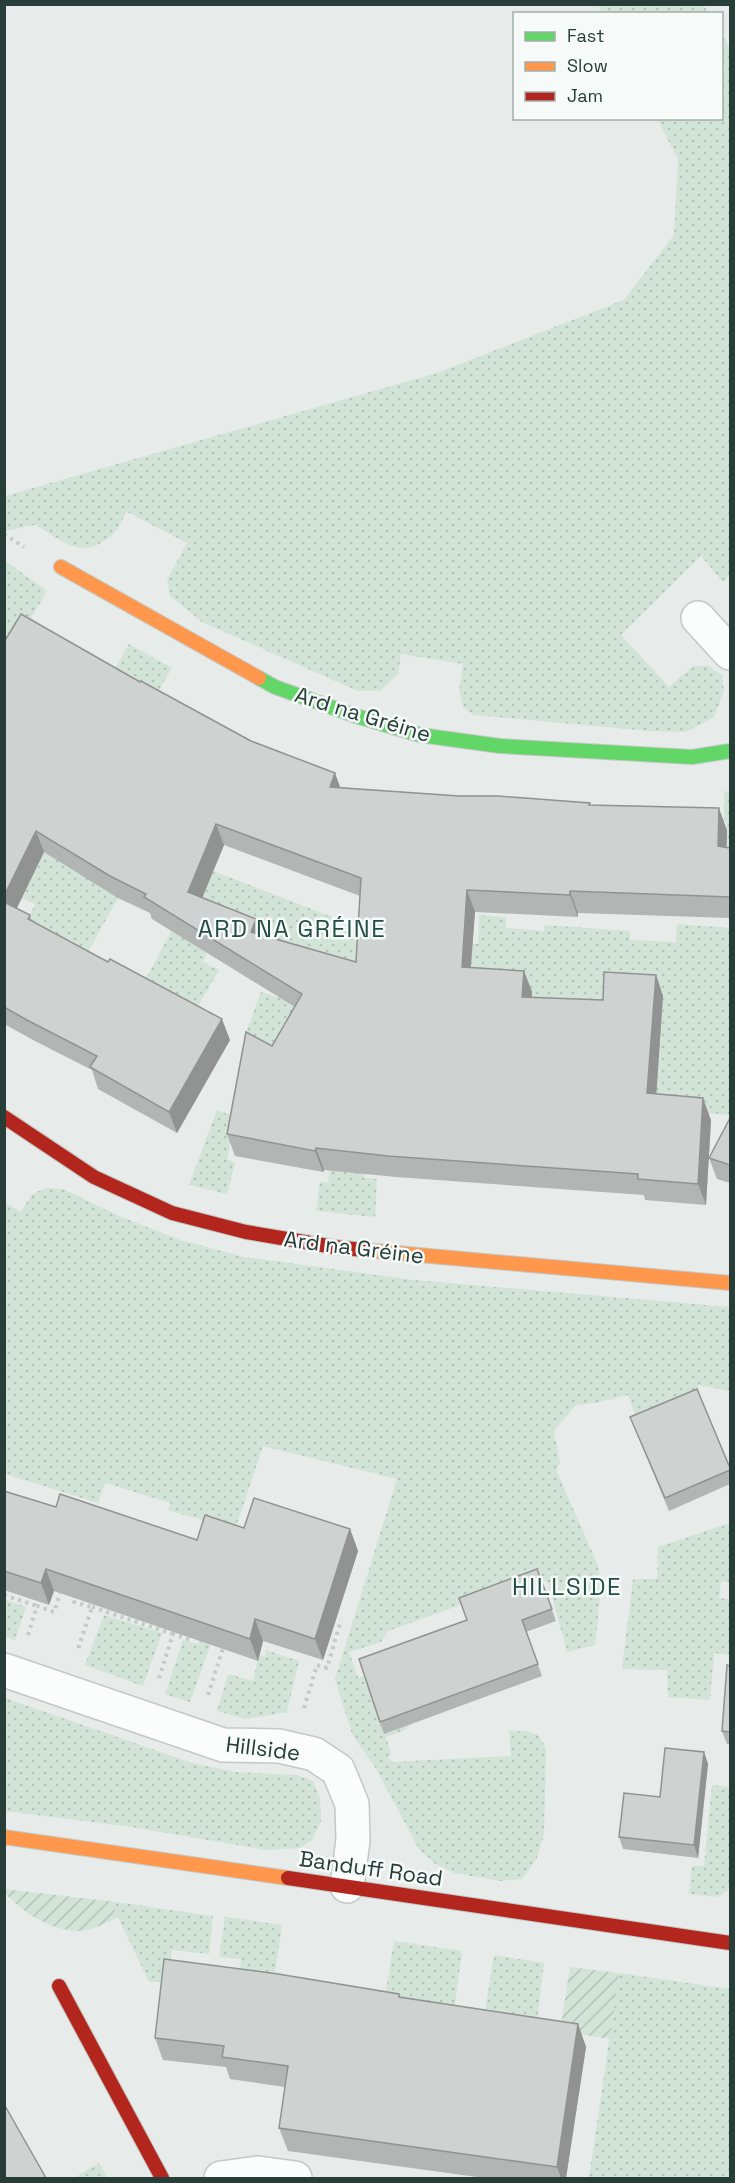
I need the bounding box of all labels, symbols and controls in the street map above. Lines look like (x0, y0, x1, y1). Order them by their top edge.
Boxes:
legend (513, 12, 723, 120)
text: Fast (567, 24, 604, 47)
text: Slow (567, 54, 608, 77)
text: Jam (567, 84, 603, 107)
street label: Ard na Gréine (292, 680, 434, 748)
district label: ARD NA GRÉINE (198, 913, 386, 944)
street label: Ard na Gréine (282, 1225, 426, 1269)
district label: HILLSIDE (512, 1571, 622, 1602)
street label: Hillside (224, 1730, 302, 1766)
street label: Banduff Road (297, 1844, 445, 1892)

